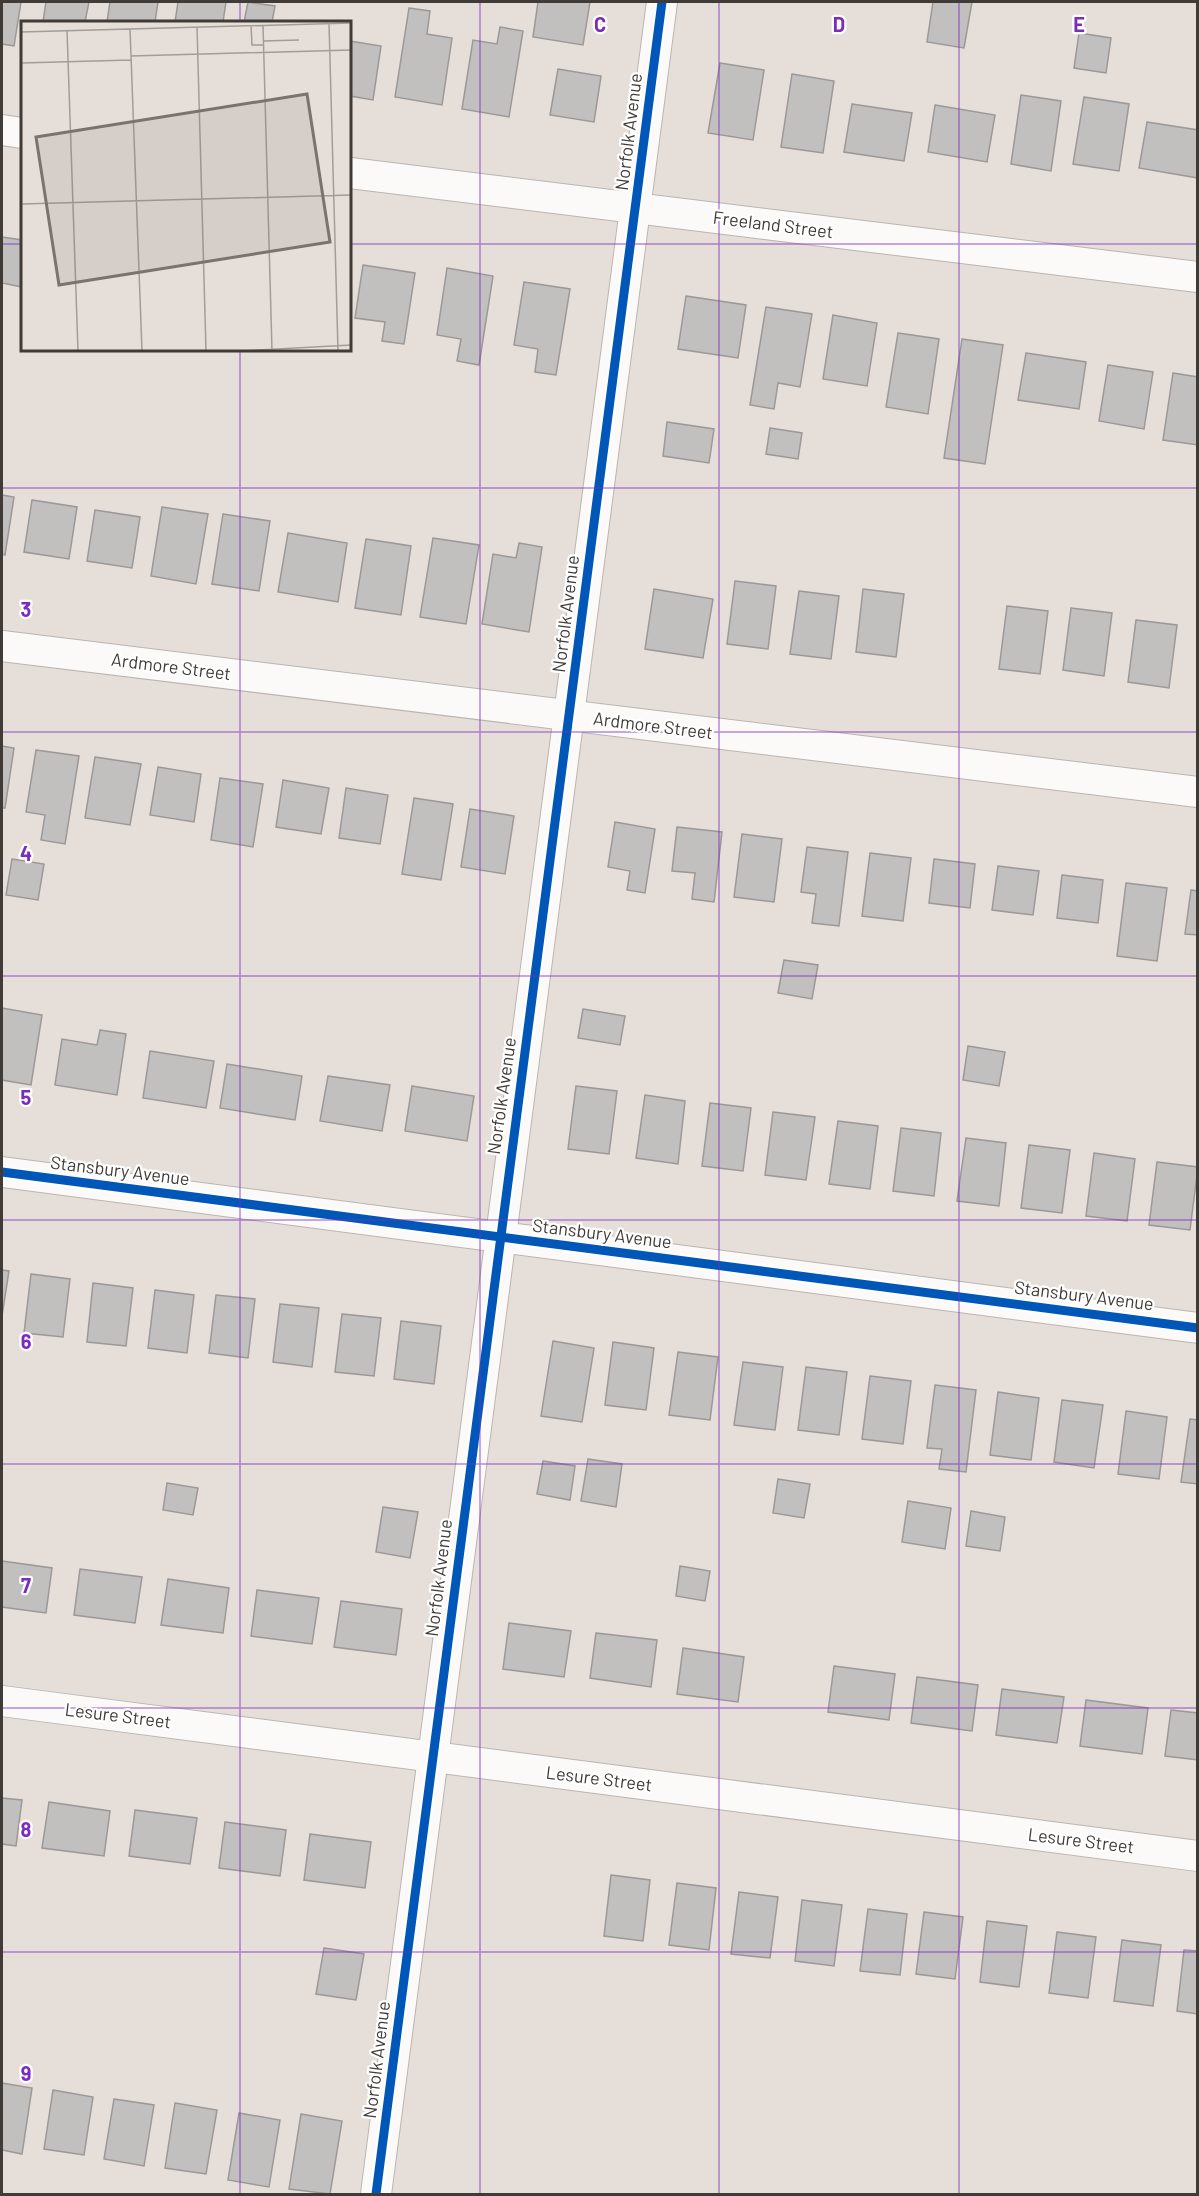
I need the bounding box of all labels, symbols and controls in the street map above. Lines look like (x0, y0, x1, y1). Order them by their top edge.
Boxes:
text: C (594, 12, 606, 36)
text: D (833, 12, 845, 36)
text: E (1073, 12, 1085, 36)
inset map (21, 21, 351, 351)
street label: Norfolk Avenue (610, 72, 646, 192)
street label: Freeland Street (712, 206, 835, 242)
street label: Norfolk Avenue (547, 554, 583, 674)
text: 3 (21, 597, 31, 621)
street label: Ardmore Street (110, 648, 232, 684)
street label: Ardmore Street (592, 707, 714, 743)
text: 4 (20, 841, 32, 865)
street label: Norfolk Avenue (482, 1036, 520, 1156)
text: 5 (21, 1085, 32, 1109)
street label: Stansbury Avenue (49, 1151, 191, 1189)
street label: Stansbury Avenue (531, 1214, 673, 1252)
street label: Stansbury Avenue (1013, 1276, 1155, 1314)
text: 6 (21, 1329, 32, 1353)
street label: Norfolk Avenue (420, 1518, 456, 1638)
text: 7 (21, 1573, 31, 1597)
street label: Lesure Street (64, 1698, 172, 1732)
street label: Lesure Street (545, 1761, 653, 1795)
text: 8 (21, 1817, 32, 1841)
street label: Lesure Street (1027, 1823, 1135, 1857)
street label: Norfolk Avenue (358, 2000, 394, 2120)
text: 9 (21, 2061, 31, 2085)

